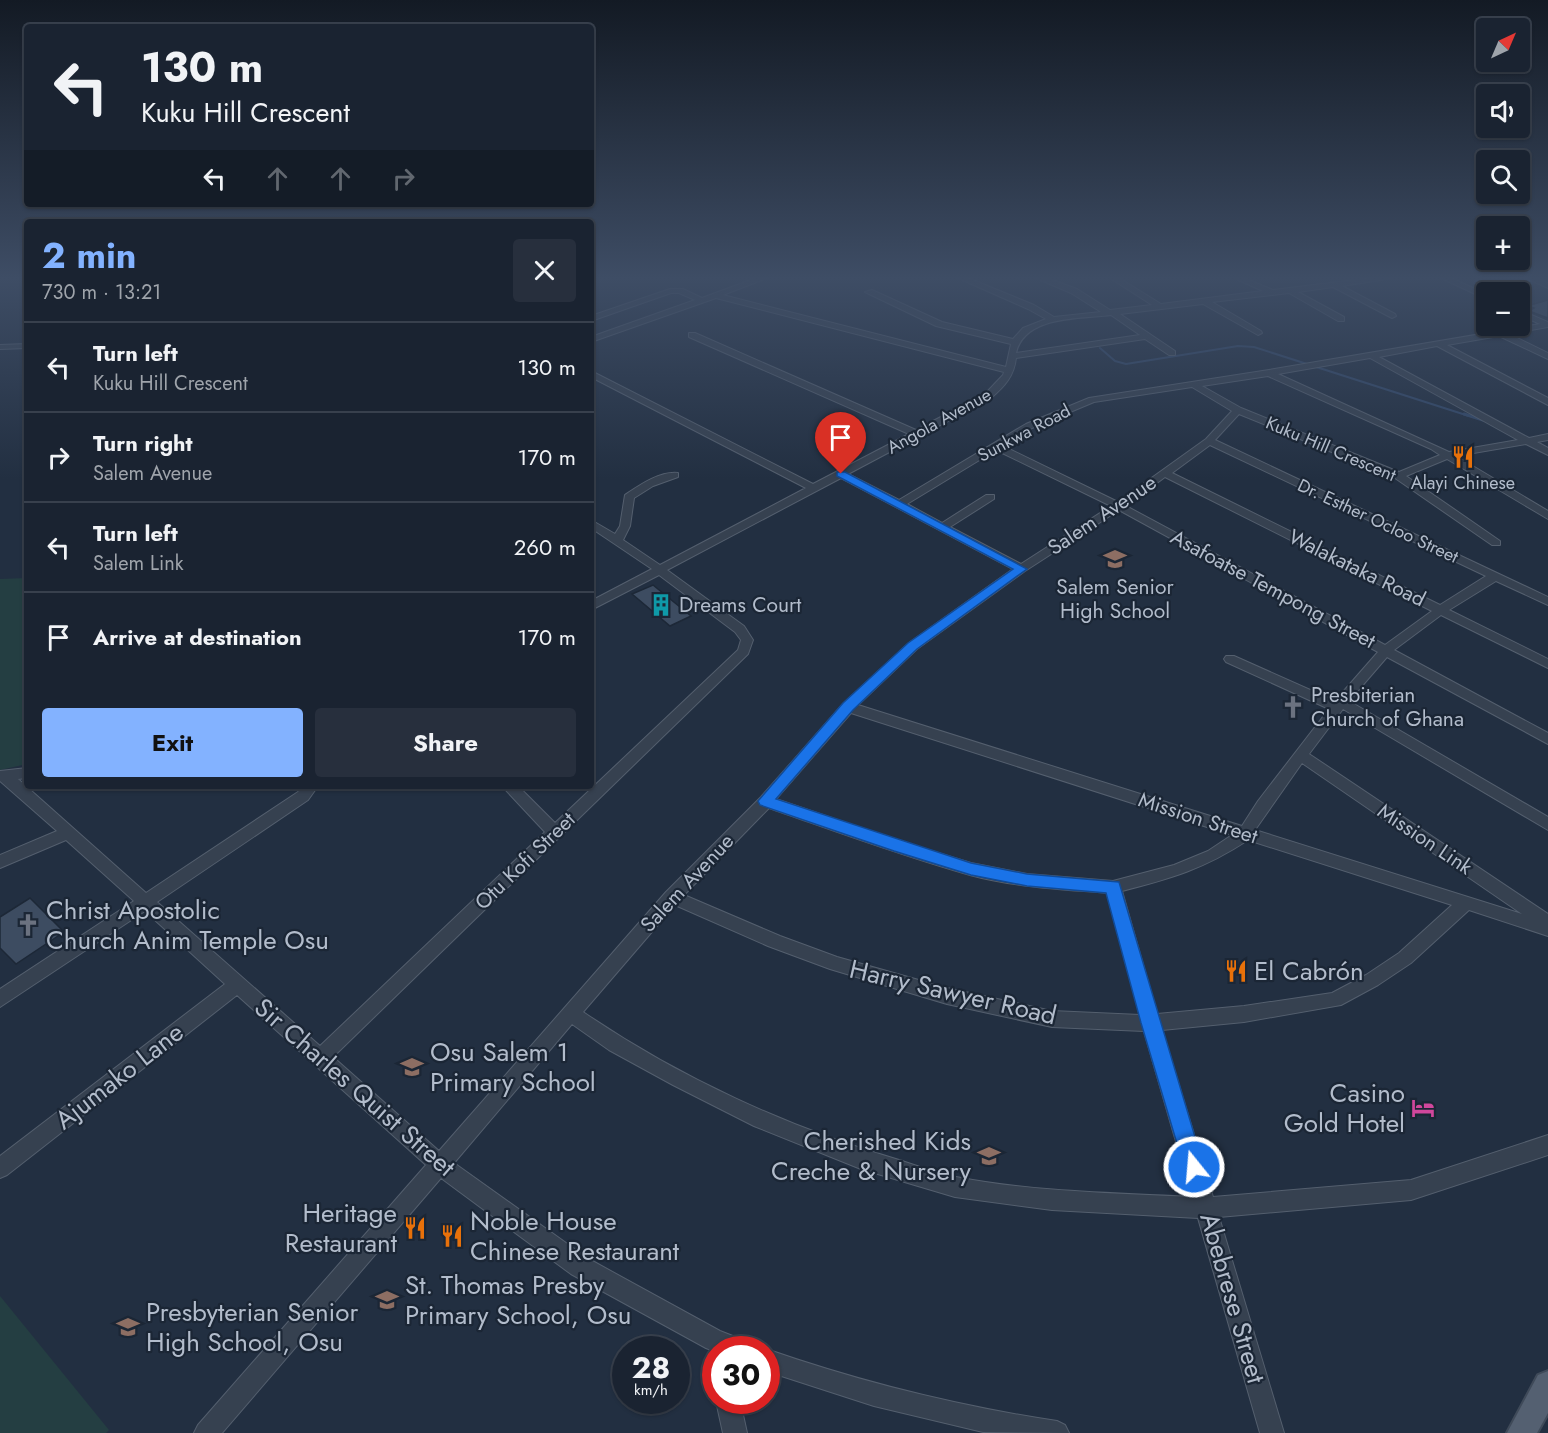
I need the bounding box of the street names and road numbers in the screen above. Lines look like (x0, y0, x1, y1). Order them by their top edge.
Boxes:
street label: Angola Avenue (882, 382, 996, 460)
street label: Sunkwa Road (973, 398, 1075, 468)
street label: Kuku Hill Crescent (1262, 410, 1401, 488)
street label: Salem Avenue (1042, 467, 1162, 562)
street label: Dr. Esther Ocloo Street (1293, 472, 1463, 570)
street label: Asafoatse Tempong Street (1165, 522, 1381, 656)
street label: Walakataka Road (1283, 522, 1431, 614)
street label: Mission Street (1135, 785, 1261, 851)
street label: Mission Link (1372, 796, 1479, 882)
street label: Otu Kofi Street (468, 805, 582, 917)
street label: Salem Avenue (633, 827, 741, 939)
street label: Harry Sawyer Road (846, 950, 1060, 1034)
street label: Sir Charles Quist Street (246, 989, 465, 1186)
street label: Ajumako Lane (46, 1014, 192, 1138)
street label: Abebrese Street (1191, 1208, 1276, 1388)

